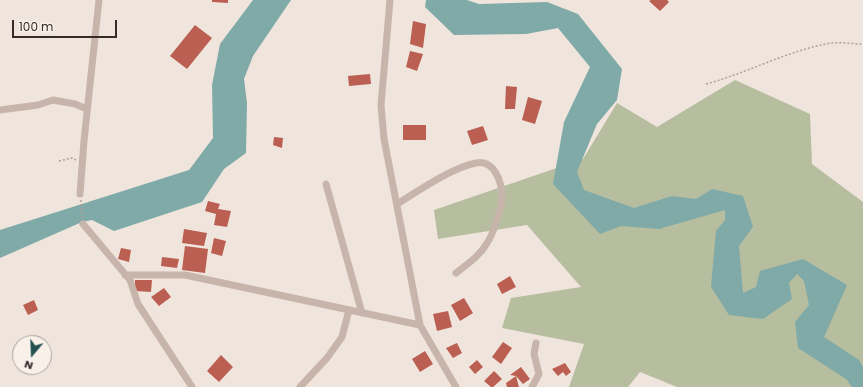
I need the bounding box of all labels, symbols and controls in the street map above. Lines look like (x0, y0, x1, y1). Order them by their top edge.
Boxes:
scale bar (14, 12, 119, 38)
text: 100 m (19, 18, 53, 35)
north arrow (12, 335, 52, 375)
text: N (22, 356, 35, 374)

